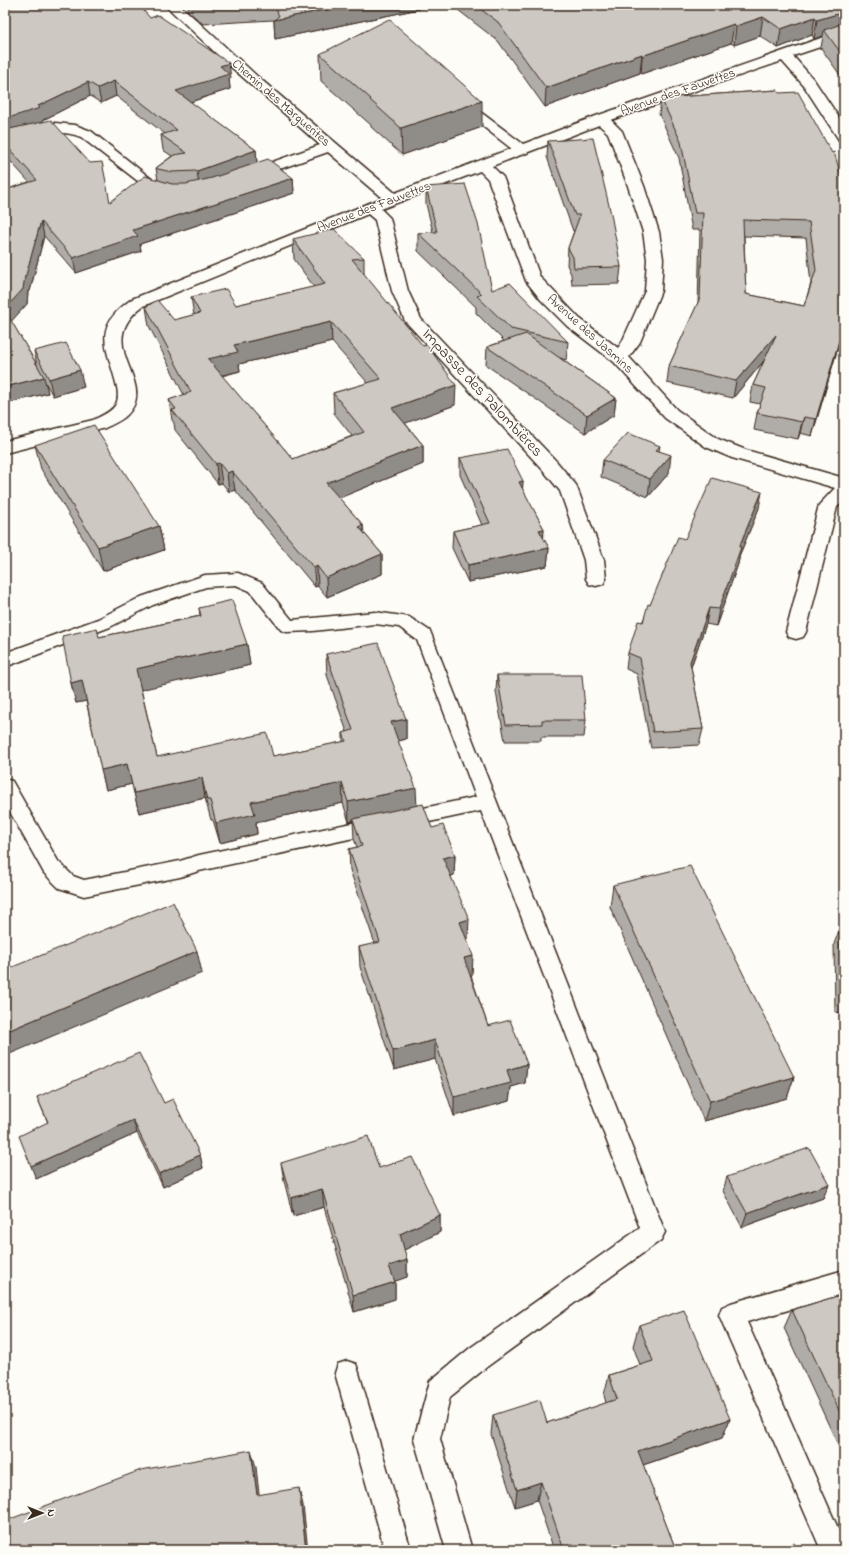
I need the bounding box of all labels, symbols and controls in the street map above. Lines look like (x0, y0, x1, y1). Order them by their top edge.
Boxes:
street label: Chemin des Marguerites (227, 55, 335, 152)
street label: Avenue des Fauvettes (618, 63, 738, 121)
street label: Avenue des Fauvettes (314, 176, 434, 237)
street label: Avenue des Jasmins (543, 290, 638, 378)
street label: Impasse des Palombières (416, 323, 548, 463)
north arrow (22, 1493, 62, 1533)
text: N (43, 1509, 59, 1517)

